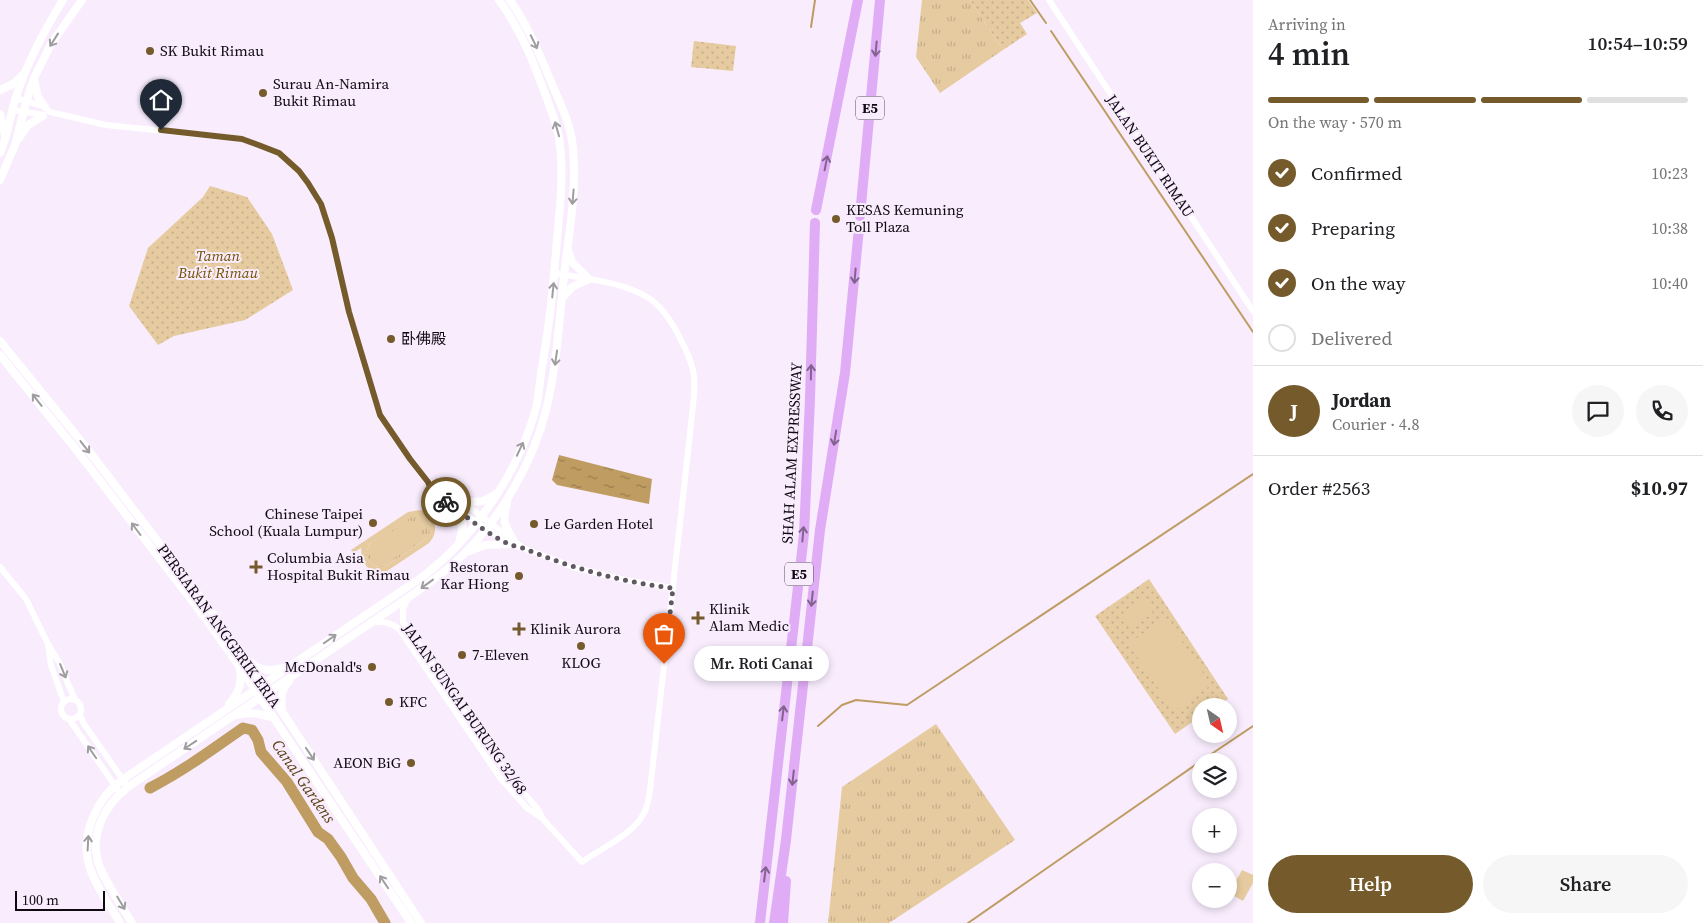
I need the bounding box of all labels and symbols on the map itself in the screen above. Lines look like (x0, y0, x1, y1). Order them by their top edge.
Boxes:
one-way arrow (48, 33, 59, 47)
one-way arrow (530, 34, 539, 49)
place label: SK Bukit Rimau (160, 40, 264, 61)
one-way arrow (871, 40, 880, 56)
marker: SK Bukit Rimau (144, 45, 156, 57)
place label: Surau An-Namira Bukit Rimau (273, 73, 389, 111)
pin (140, 79, 182, 130)
marker: Surau An-Namira Bukit Rimau (257, 87, 269, 99)
street label: JALAN BUKIT RIMAU (1101, 89, 1199, 221)
road number: E5 (856, 96, 884, 120)
one-way arrow (551, 121, 561, 137)
one-way arrow (822, 155, 831, 171)
one-way arrow (568, 189, 578, 205)
place label: KESAS Kemuning Toll Plaza (846, 199, 964, 237)
marker: KESAS Kemuning Toll Plaza (830, 213, 842, 225)
park label: Taman Bukit Rimau (177, 245, 258, 283)
one-way arrow (850, 268, 860, 284)
one-way arrow (548, 283, 558, 299)
place label: 卧佛殿 (401, 328, 446, 349)
marker: 卧佛殿 (385, 333, 397, 345)
one-way arrow (551, 350, 561, 366)
street label: SHAH ALAM EXPRESSWAY (776, 361, 807, 544)
one-way arrow (806, 364, 816, 380)
one-way arrow (32, 394, 43, 407)
one-way arrow (829, 429, 839, 445)
one-way arrow (80, 440, 91, 453)
one-way arrow (516, 442, 526, 457)
courier (421, 477, 471, 527)
place label: Chinese Taipei School (Kuala Lumpur) (209, 503, 363, 541)
place label: Le Garden Hotel (544, 513, 654, 534)
marker: Chinese Taipei School (Kuala Lumpur) (367, 517, 379, 529)
marker: Le Garden Hotel (528, 518, 540, 530)
one-way arrow (131, 523, 142, 536)
one-way arrow (799, 526, 808, 542)
street label: PERSIARAN ANGGERIK ERIA (153, 539, 286, 712)
place label: Columbia Asia Hospital Bukit Rimau (267, 547, 410, 585)
place label: Restoran Kar Hiong (440, 556, 509, 594)
marker: Columbia Asia Hospital Bukit Rimau (249, 560, 263, 574)
road number: E5 (785, 562, 813, 586)
marker: Restoran Kar Hiong (513, 570, 525, 582)
one-way arrow (421, 579, 435, 589)
one-way arrow (808, 590, 817, 606)
place label: Klinik Alam Medic (709, 598, 789, 636)
marker: Klinik Alam Medic (691, 611, 705, 625)
pin (643, 613, 685, 664)
street label: JALAN SUNGAI BURUNG 32/68 (398, 618, 533, 799)
place label: Klinik Aurora (530, 618, 621, 639)
marker: Klinik Aurora (512, 622, 526, 636)
one-way arrow (323, 634, 337, 644)
marker: KLOG (575, 640, 587, 652)
place label: 7-Eleven (472, 644, 529, 665)
callout: Mr. Roti Canai (694, 646, 829, 682)
marker: 7-Eleven (456, 649, 468, 661)
place label: KLOG (561, 652, 601, 673)
place label: McDonald's (285, 656, 362, 677)
marker: McDonald's (366, 661, 378, 673)
one-way arrow (59, 663, 69, 678)
place label: KFC (399, 691, 427, 712)
marker: KFC (383, 696, 395, 708)
north arrow (1192, 698, 1238, 742)
one-way arrow (778, 705, 788, 721)
water label: Canal Gardens (267, 735, 341, 827)
one-way arrow (183, 740, 197, 750)
one-way arrow (87, 745, 97, 759)
one-way arrow (305, 747, 315, 761)
place label: AEON BiG (333, 752, 401, 773)
marker: AEON BiG (405, 757, 417, 769)
one-way arrow (788, 769, 798, 785)
one-way arrow (83, 835, 92, 851)
one-way arrow (760, 867, 770, 883)
one-way arrow (379, 876, 389, 890)
scale bar (15, 888, 105, 911)
one-way arrow (116, 896, 126, 910)

